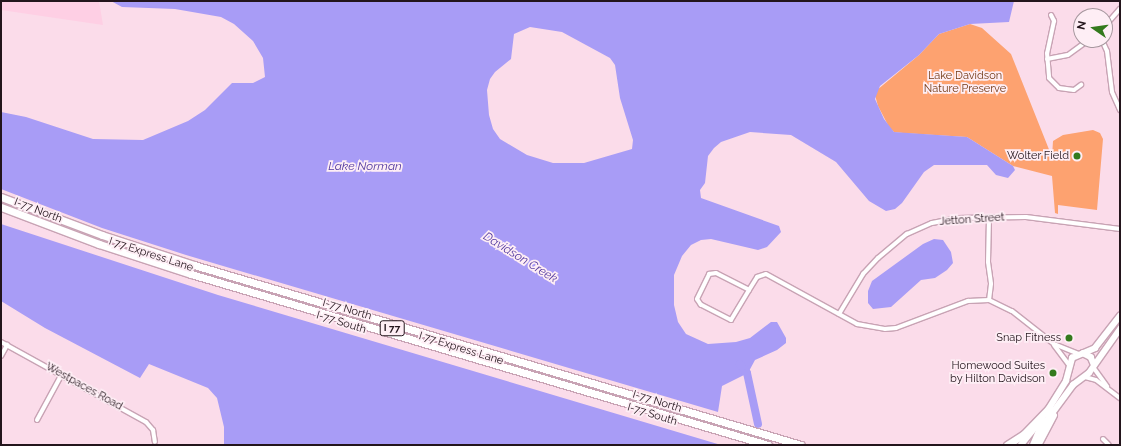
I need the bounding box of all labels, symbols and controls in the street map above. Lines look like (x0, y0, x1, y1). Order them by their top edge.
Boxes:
north arrow (1073, 8, 1113, 48)
text: N (1075, 20, 1089, 31)
park label: Lake Davidson Nature Preserve (924, 70, 1006, 96)
place label: Wolter Field (1007, 149, 1069, 163)
marker: Wolter Field (1072, 151, 1082, 161)
water label: Lake Norman (328, 160, 402, 174)
street label: I-77 North (12, 196, 64, 226)
street label: Jetton Street (939, 211, 1005, 229)
water label: Davidson Creek (480, 230, 560, 286)
street label: I 77 Express Lane (107, 235, 195, 275)
street label: I-77 North (321, 297, 373, 323)
street label: I-77 South (314, 309, 368, 337)
road number: I 77 (379, 320, 405, 336)
street label: I 77 Express Lane (417, 330, 505, 368)
place label: Snap Fitness (996, 331, 1061, 345)
marker: Snap Fitness (1064, 333, 1074, 343)
street label: Westpaces Road (43, 360, 125, 414)
place label: Homewood Suites by Hilton Davidson (950, 360, 1045, 386)
marker: Homewood Suites by Hilton Davidson (1048, 368, 1058, 378)
street label: I-77 North (631, 388, 683, 416)
street label: I-77 South (625, 401, 679, 429)

